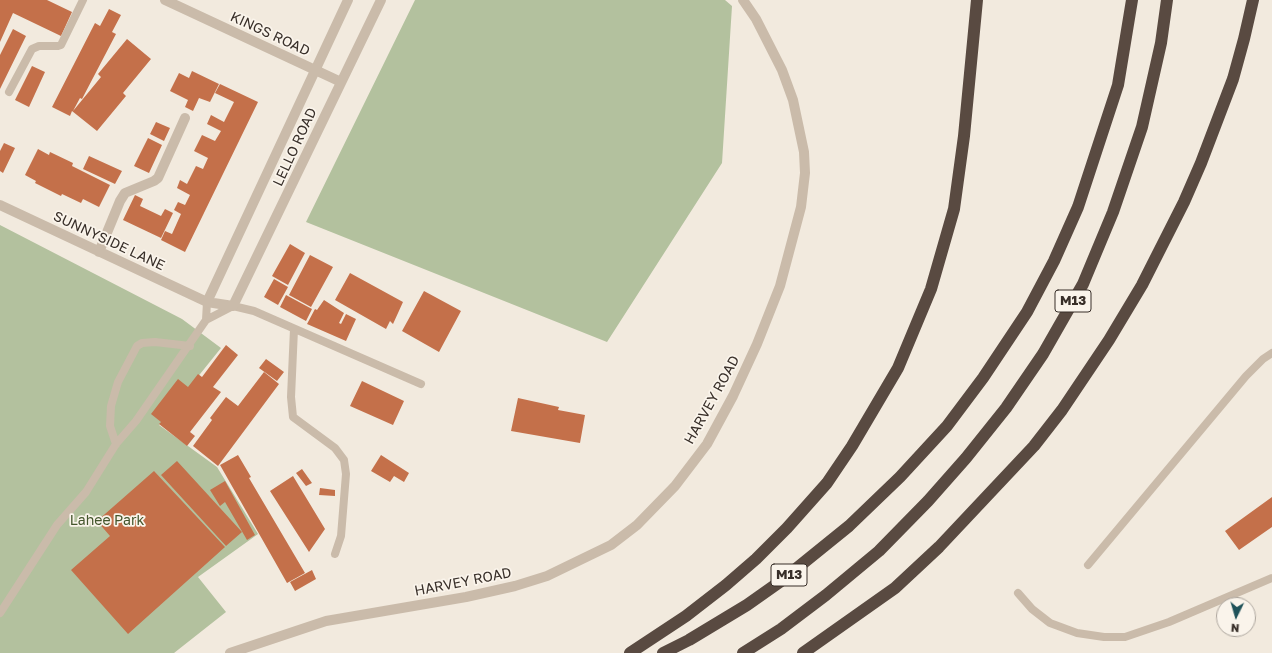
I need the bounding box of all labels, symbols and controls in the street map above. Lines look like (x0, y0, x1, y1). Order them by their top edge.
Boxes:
street label: KINGS ROAD (228, 8, 312, 60)
street label: LELLO ROAD (270, 105, 320, 189)
street label: SUNNYSIDE LANE (50, 208, 168, 274)
road number: M13 (1055, 290, 1091, 312)
street label: HARVEY ROAD (681, 353, 743, 447)
park label: Lahee Park (70, 513, 144, 529)
street label: HARVEY ROAD (413, 564, 513, 600)
road number: M13 (771, 564, 807, 586)
north arrow (1216, 597, 1256, 637)
text: N (1230, 622, 1240, 635)

